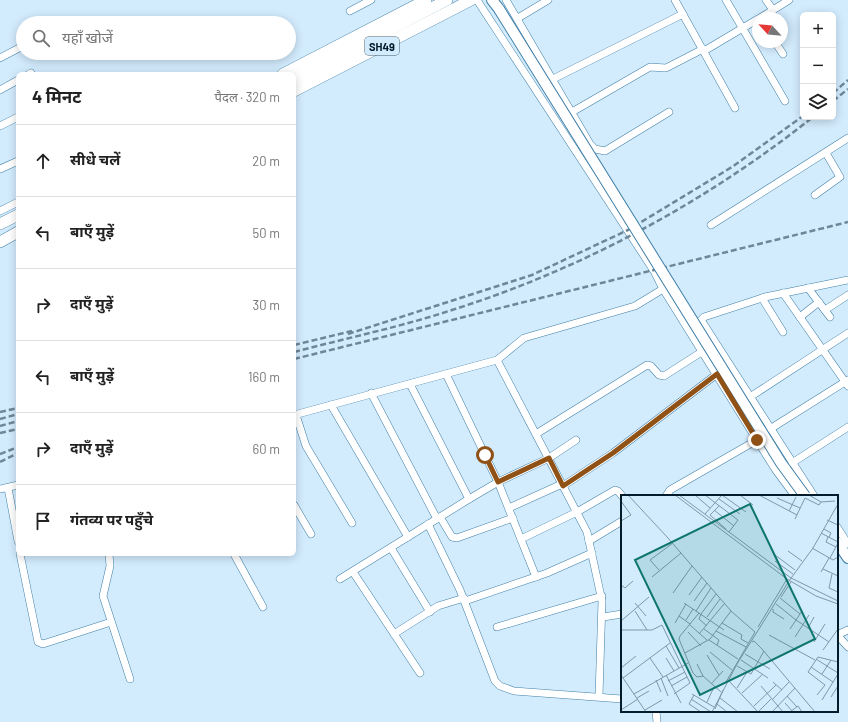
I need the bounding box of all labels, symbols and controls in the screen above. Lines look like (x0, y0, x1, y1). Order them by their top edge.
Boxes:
north arrow (752, 12, 788, 48)
map controls (800, 12, 836, 120)
button: + (800, 12, 836, 48)
search box (16, 16, 296, 60)
icon: search (30, 27, 52, 49)
text: यहाँ खोजें (62, 28, 113, 46)
road number: SH49 (365, 37, 399, 55)
button: − (800, 48, 836, 84)
button: layers (800, 84, 836, 120)
text: 4 मिनट (32, 86, 81, 106)
text: पैदल · 320 m (215, 89, 280, 105)
icon: ahead (32, 150, 54, 172)
text: सीधे चलें (70, 150, 120, 168)
text: 20 m (252, 153, 280, 169)
icon: left (32, 222, 54, 244)
text: बाएँ मुड़ें (70, 222, 114, 240)
text: 50 m (253, 225, 280, 241)
icon: right (32, 294, 54, 316)
text: दाएँ मुड़ें (70, 294, 113, 312)
text: 30 m (253, 297, 280, 313)
icon: left (32, 366, 54, 388)
text: बाएँ मुड़ें (70, 366, 114, 384)
text: 160 m (248, 369, 280, 385)
route end (748, 431, 766, 449)
icon: right (32, 438, 54, 460)
text: दाएँ मुड़ें (70, 438, 113, 456)
text: 60 m (253, 441, 280, 457)
route start (476, 446, 494, 464)
inset map (621, 495, 838, 712)
icon: arrive (32, 510, 54, 532)
text: गंतव्य पर पहुँचे (70, 510, 153, 528)

